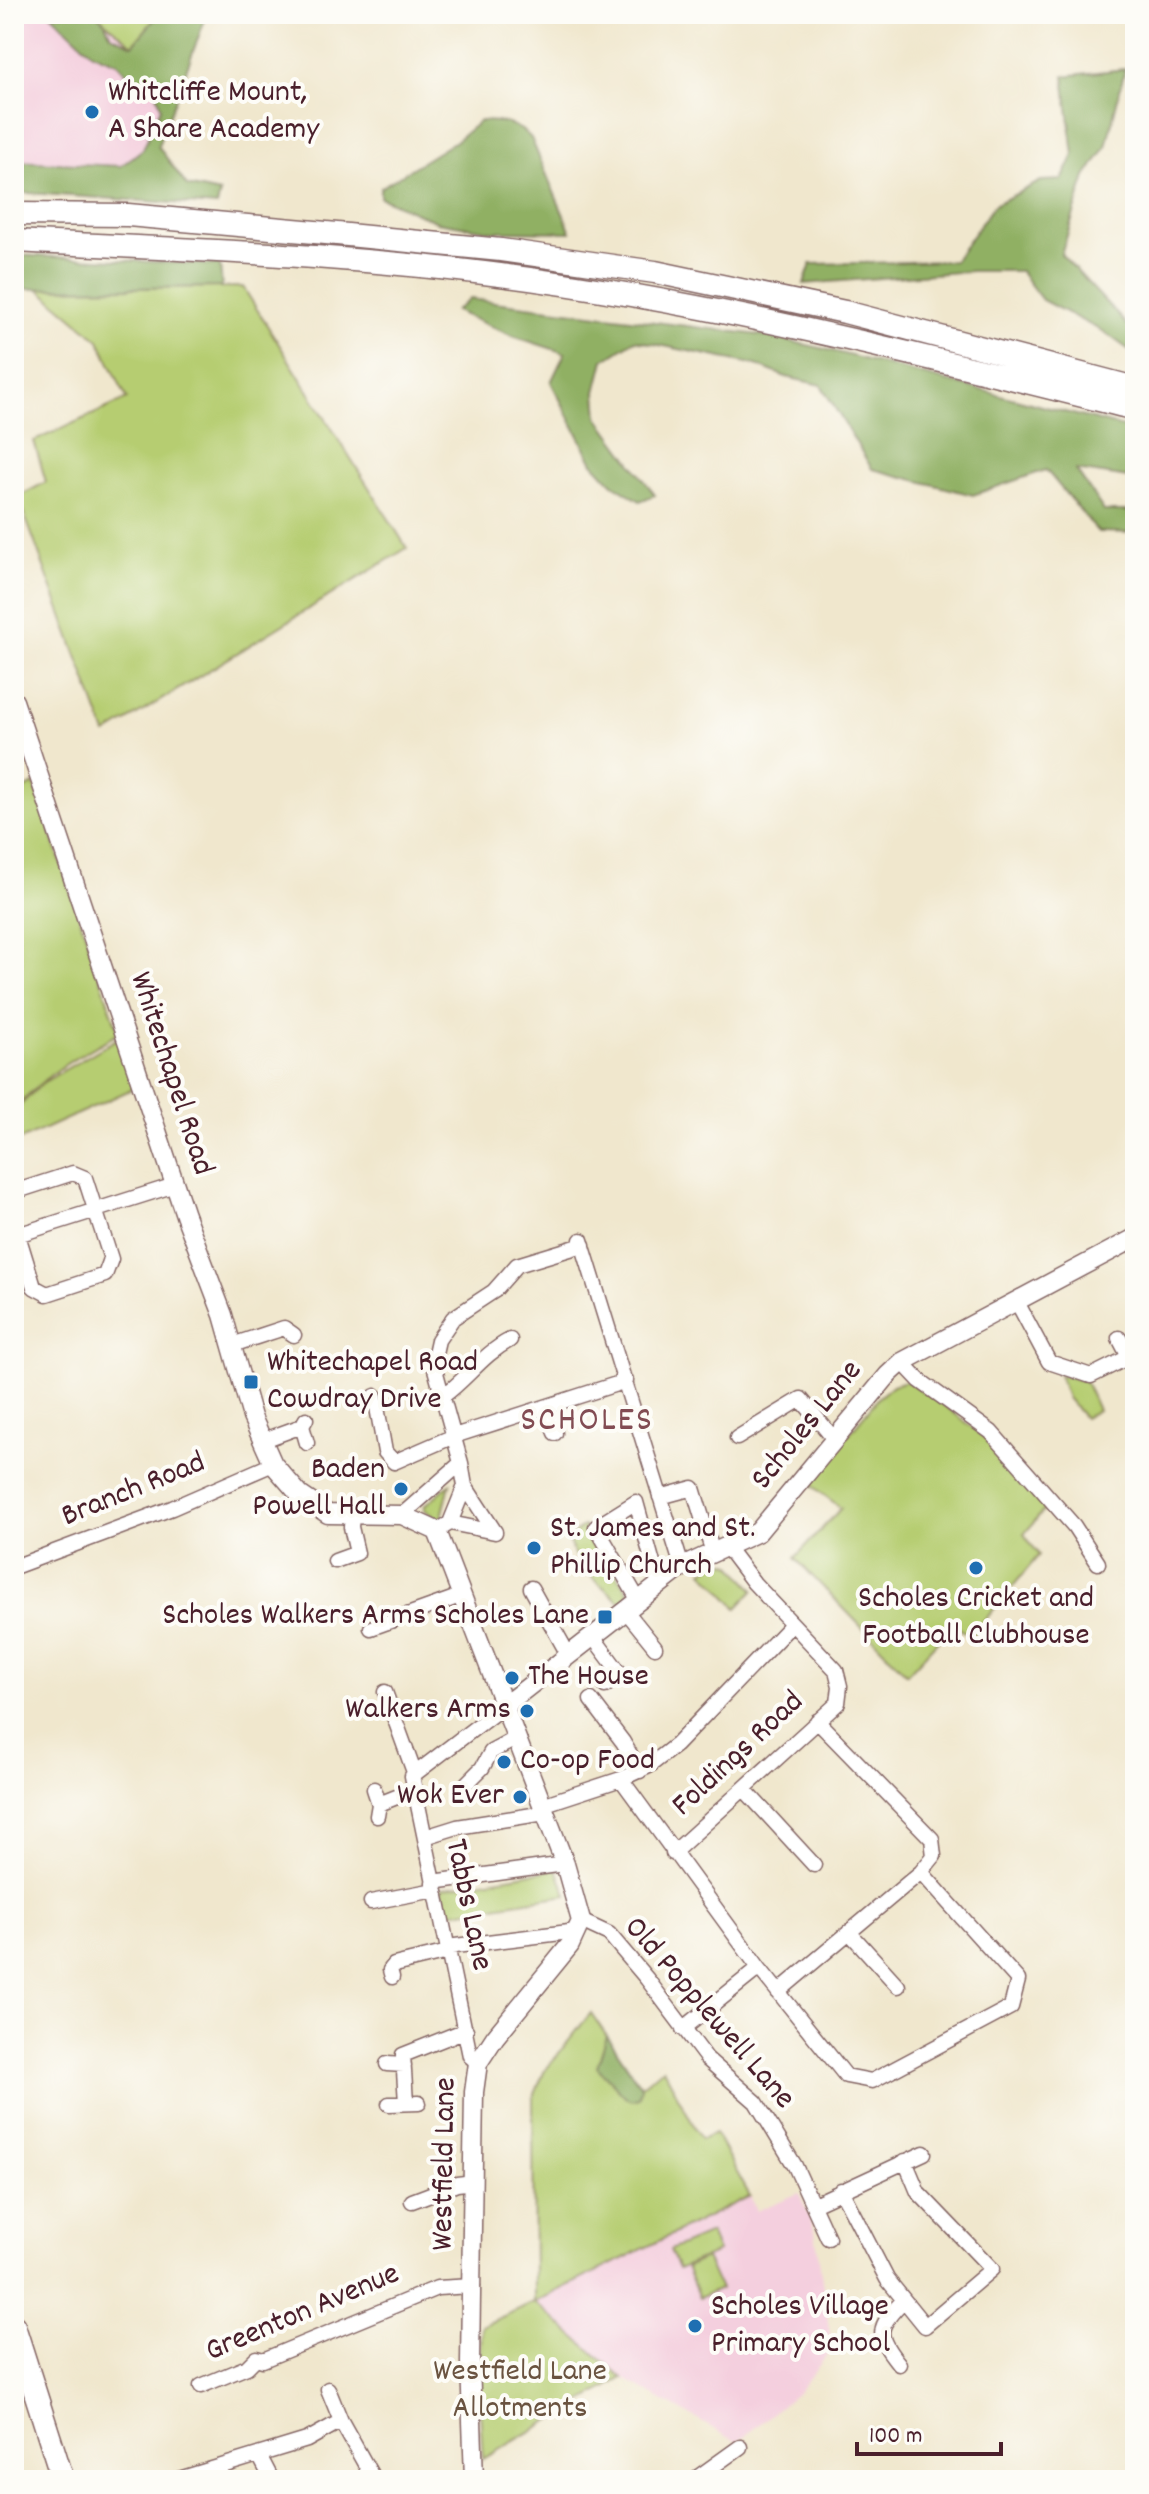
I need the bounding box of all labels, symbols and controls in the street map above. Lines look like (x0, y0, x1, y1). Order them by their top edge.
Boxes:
place label: Whitcliffe Mount, A Share Academy (108, 71, 320, 154)
marker: Whitcliffe Mount, A Share Academy (83, 103, 101, 121)
street label: Whitechapel Road (116, 967, 224, 1181)
place label: Whitechapel Road Cowdray Drive (267, 1341, 478, 1424)
street label: Scholes Lane (741, 1351, 875, 1501)
marker: Whitechapel Road Cowdray Drive (242, 1373, 260, 1391)
district label: SCHOLES (520, 1396, 654, 1448)
street label: Branch Road (55, 1441, 213, 1541)
place label: Baden Powell Hall (252, 1448, 385, 1531)
marker: Baden Powell Hall (392, 1480, 410, 1498)
place label: St. James and St. Phillip Church (550, 1507, 755, 1590)
marker: St. James and St. Phillip Church (525, 1539, 543, 1557)
marker: Scholes Cricket and Football Clubhouse (967, 1559, 985, 1577)
place label: Scholes Cricket and Football Clubhouse (858, 1577, 1094, 1660)
place label: Scholes Walkers Arms Scholes Lane (162, 1594, 589, 1640)
marker: Scholes Walkers Arms Scholes Lane (596, 1608, 614, 1626)
place label: The House (528, 1655, 649, 1701)
marker: The House (503, 1669, 521, 1687)
street label: Foldings Road (662, 1681, 816, 1829)
place label: Walkers Arms (345, 1688, 511, 1734)
marker: Walkers Arms (518, 1702, 536, 1720)
place label: Co-op Food (520, 1739, 655, 1785)
marker: Co-op Food (495, 1753, 513, 1771)
place label: Wok Ever (397, 1774, 504, 1820)
marker: Wok Ever (511, 1788, 529, 1806)
street label: Tabbs Lane (431, 1835, 503, 1975)
street label: Old Popplewell Lane (611, 1907, 805, 2121)
street label: Westfield Lane (421, 2077, 471, 2251)
street label: Greenton Avenue (199, 2252, 407, 2376)
place label: Scholes Village Primary School (711, 2285, 891, 2368)
marker: Scholes Village Primary School (686, 2317, 704, 2335)
park label: Westfield Lane Allotments (433, 2350, 607, 2433)
scale bar (857, 2406, 1001, 2456)
text: 100 m (869, 2420, 922, 2454)

